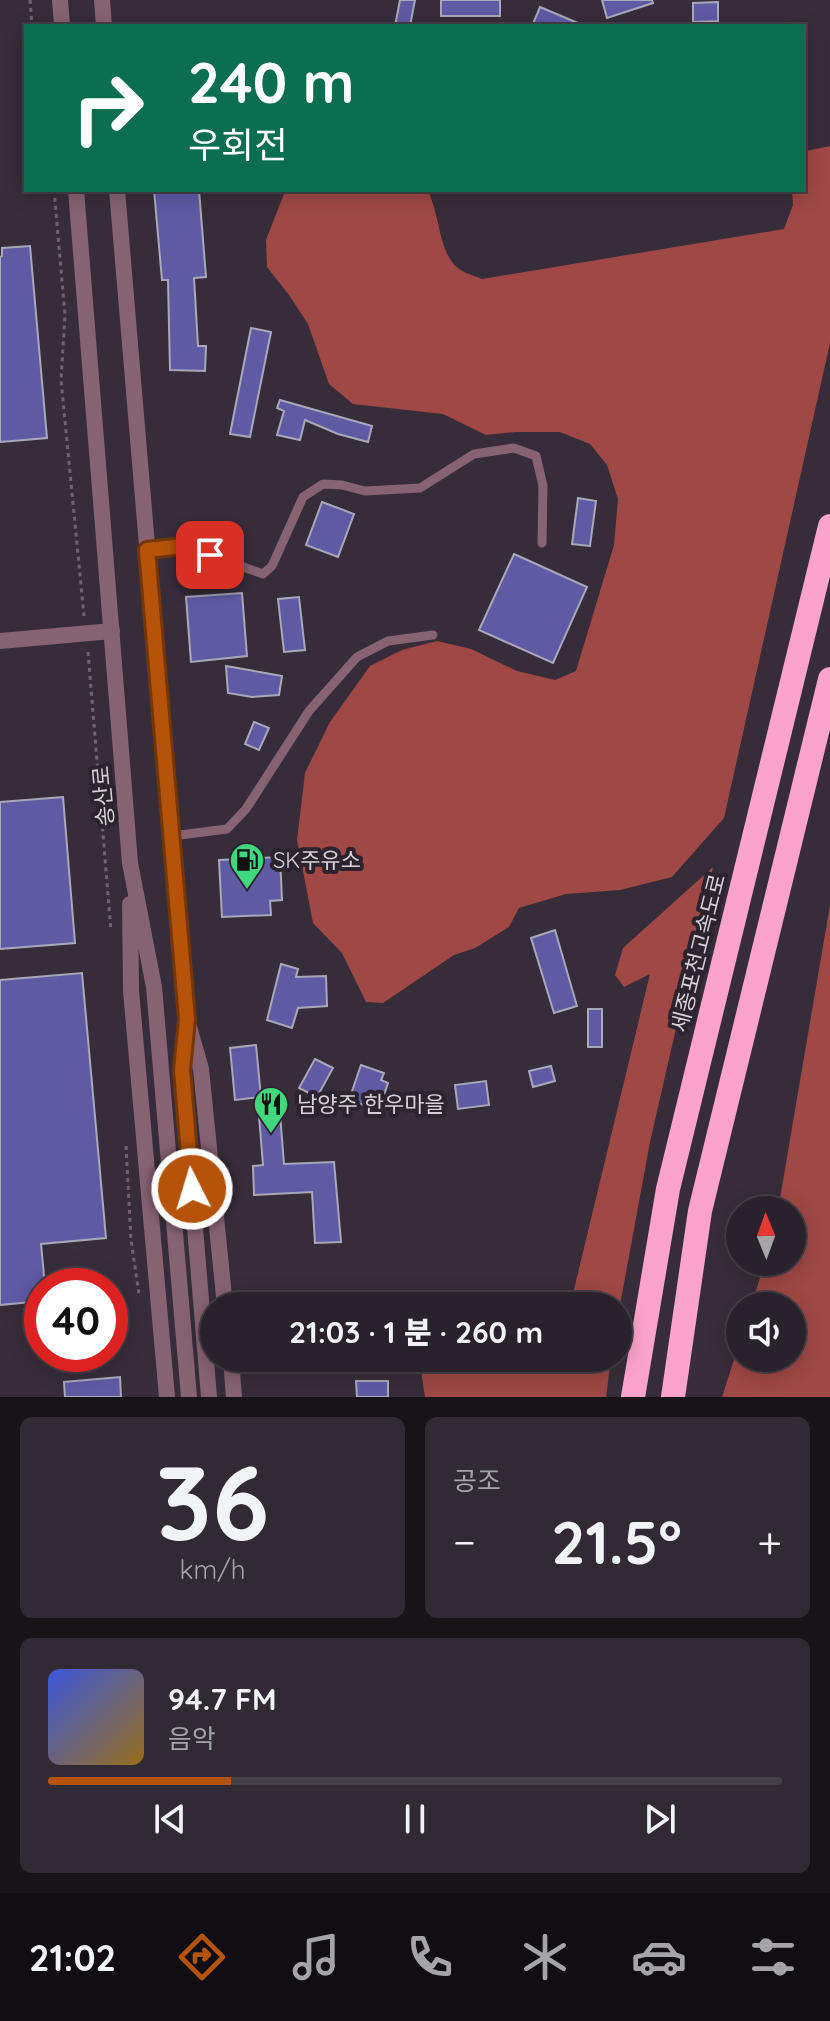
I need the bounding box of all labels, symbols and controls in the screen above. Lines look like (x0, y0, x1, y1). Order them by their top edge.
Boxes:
text: 240 m (188, 47, 355, 117)
icon: right (56, 56, 160, 160)
text: 우회전 (188, 122, 287, 167)
pin (176, 521, 244, 589)
icon: arrive (188, 533, 232, 577)
street label: 송산로 (86, 765, 120, 827)
fuel station icon: SK주유소 (228, 841, 266, 891)
place label: SK주유소 (273, 846, 361, 874)
street label: 세종포천고속도로 (665, 871, 731, 1035)
restaurant icon: 남양주 한우마을 (252, 1085, 290, 1135)
place label: 남양주 한우마을 (297, 1090, 445, 1118)
position arrow (150, 1147, 234, 1231)
north arrow (726, 1196, 806, 1276)
map controls (726, 1196, 806, 1372)
speed limit sign: 40 (24, 1268, 128, 1372)
button: sound (726, 1292, 806, 1372)
text: 21:03 · 1 분 · 260 m (289, 1313, 543, 1351)
text: 36 (156, 1436, 269, 1566)
text: 공조 (453, 1464, 501, 1497)
text: 21.5° (551, 1504, 682, 1579)
text: − (453, 1514, 476, 1569)
text: + (757, 1514, 782, 1569)
text: km/h (180, 1553, 245, 1586)
text: 94.7 FM (168, 1680, 276, 1718)
text: 음악 (168, 1722, 216, 1755)
icon: previous (148, 1797, 192, 1841)
icon: pause (393, 1797, 437, 1841)
icon: next (638, 1797, 682, 1841)
icon: directions (174, 1929, 230, 1985)
icon: music (288, 1929, 344, 1985)
icon: phone (402, 1929, 458, 1985)
icon: climate (517, 1929, 573, 1985)
icon: car (631, 1929, 687, 1985)
icon: filters (745, 1929, 801, 1985)
text: 21:02 (29, 1935, 116, 1980)

